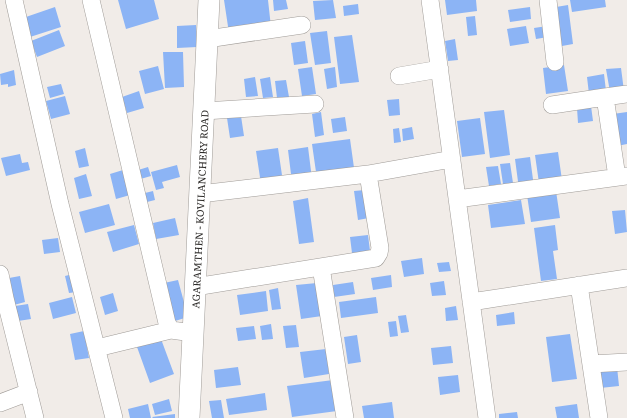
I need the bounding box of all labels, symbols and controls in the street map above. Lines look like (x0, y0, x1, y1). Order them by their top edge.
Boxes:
street label: AGARAMTHEN - KOVILANCHERY ROAD (187, 109, 211, 309)

